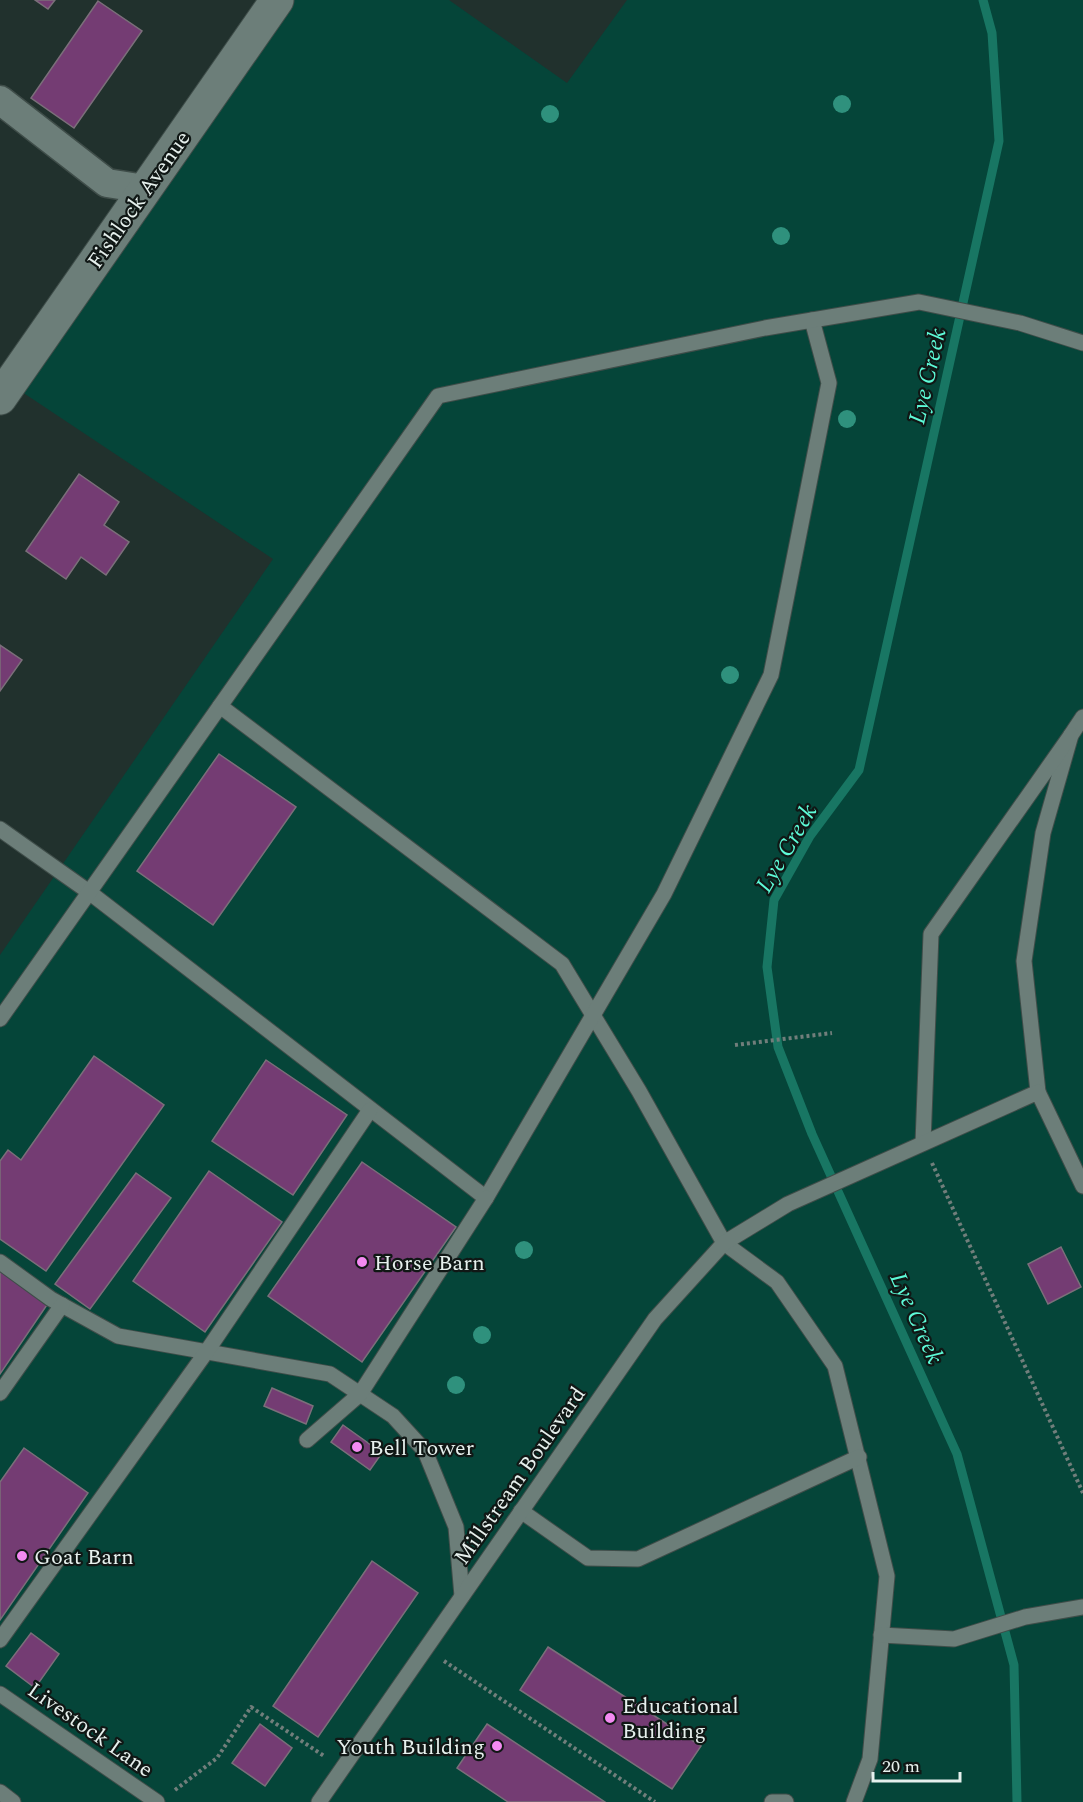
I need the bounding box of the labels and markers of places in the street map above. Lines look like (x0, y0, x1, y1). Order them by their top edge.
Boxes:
place label: Horse Barn (374, 1247, 485, 1280)
marker: Horse Barn (355, 1255, 369, 1269)
place label: Bell Tower (369, 1432, 475, 1465)
marker: Bell Tower (350, 1440, 364, 1454)
place label: Goat Barn (34, 1541, 134, 1574)
marker: Goat Barn (15, 1549, 29, 1563)
place label: Educational Building (622, 1690, 739, 1748)
marker: Educational Building (603, 1711, 617, 1725)
place label: Youth Building (336, 1731, 485, 1764)
marker: Youth Building (490, 1739, 504, 1753)

